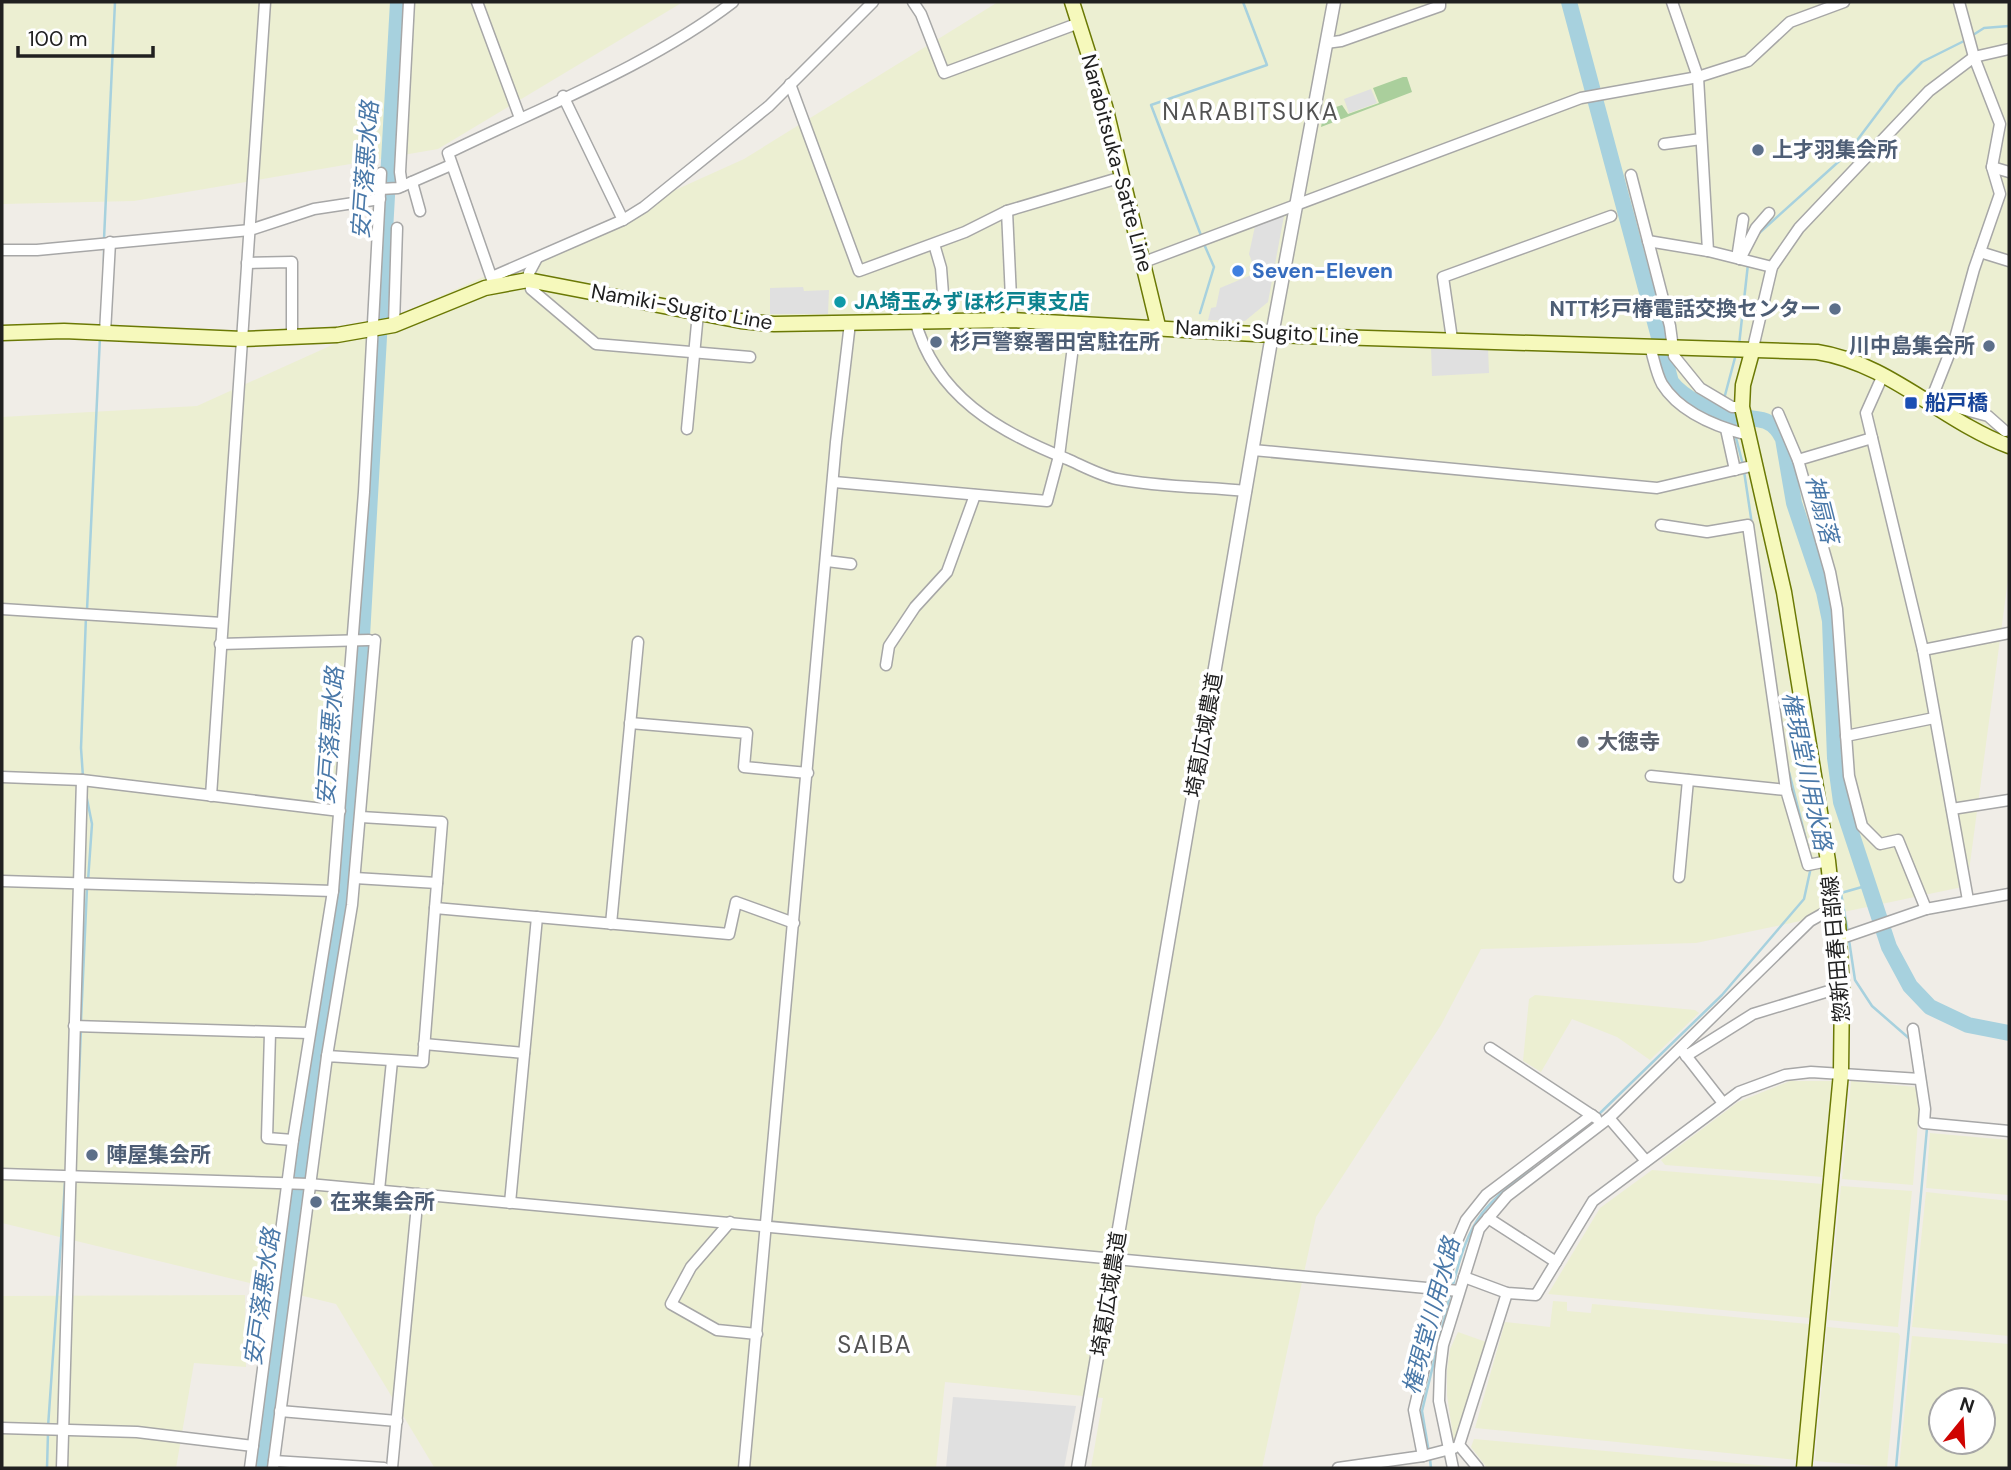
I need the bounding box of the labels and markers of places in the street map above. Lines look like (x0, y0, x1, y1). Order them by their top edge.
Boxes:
place label: 上才羽集会所 (1772, 136, 1898, 164)
marker: 上才羽集会所 (1750, 142, 1766, 158)
place label: Seven-Eleven (1252, 257, 1393, 285)
marker: Seven-Eleven (1230, 263, 1246, 279)
place label: JA埼玉みずほ杉戸東支店 (854, 288, 1090, 316)
marker: JA埼玉みずほ杉戸東支店 (832, 294, 848, 310)
place label: NTT杉戸椿電話交換センター (1550, 295, 1821, 323)
marker: NTT杉戸椿電話交換センター (1827, 301, 1843, 317)
place label: 杉戸警察署田宮駐在所 (950, 328, 1160, 356)
place label: 川中島集会所 (1849, 332, 1975, 360)
marker: 杉戸警察署田宮駐在所 (928, 334, 944, 350)
marker: 川中島集会所 (1981, 338, 1997, 354)
place label: 船戸橋 (1925, 389, 1988, 417)
marker: 船戸橋 (1903, 395, 1919, 411)
place label: 大徳寺 (1597, 728, 1660, 756)
marker: 大徳寺 (1575, 734, 1591, 750)
place label: 陣屋集会所 (106, 1141, 211, 1169)
marker: 陣屋集会所 (84, 1147, 100, 1163)
place label: 在来集会所 (330, 1188, 435, 1216)
marker: 在来集会所 (308, 1194, 324, 1210)

